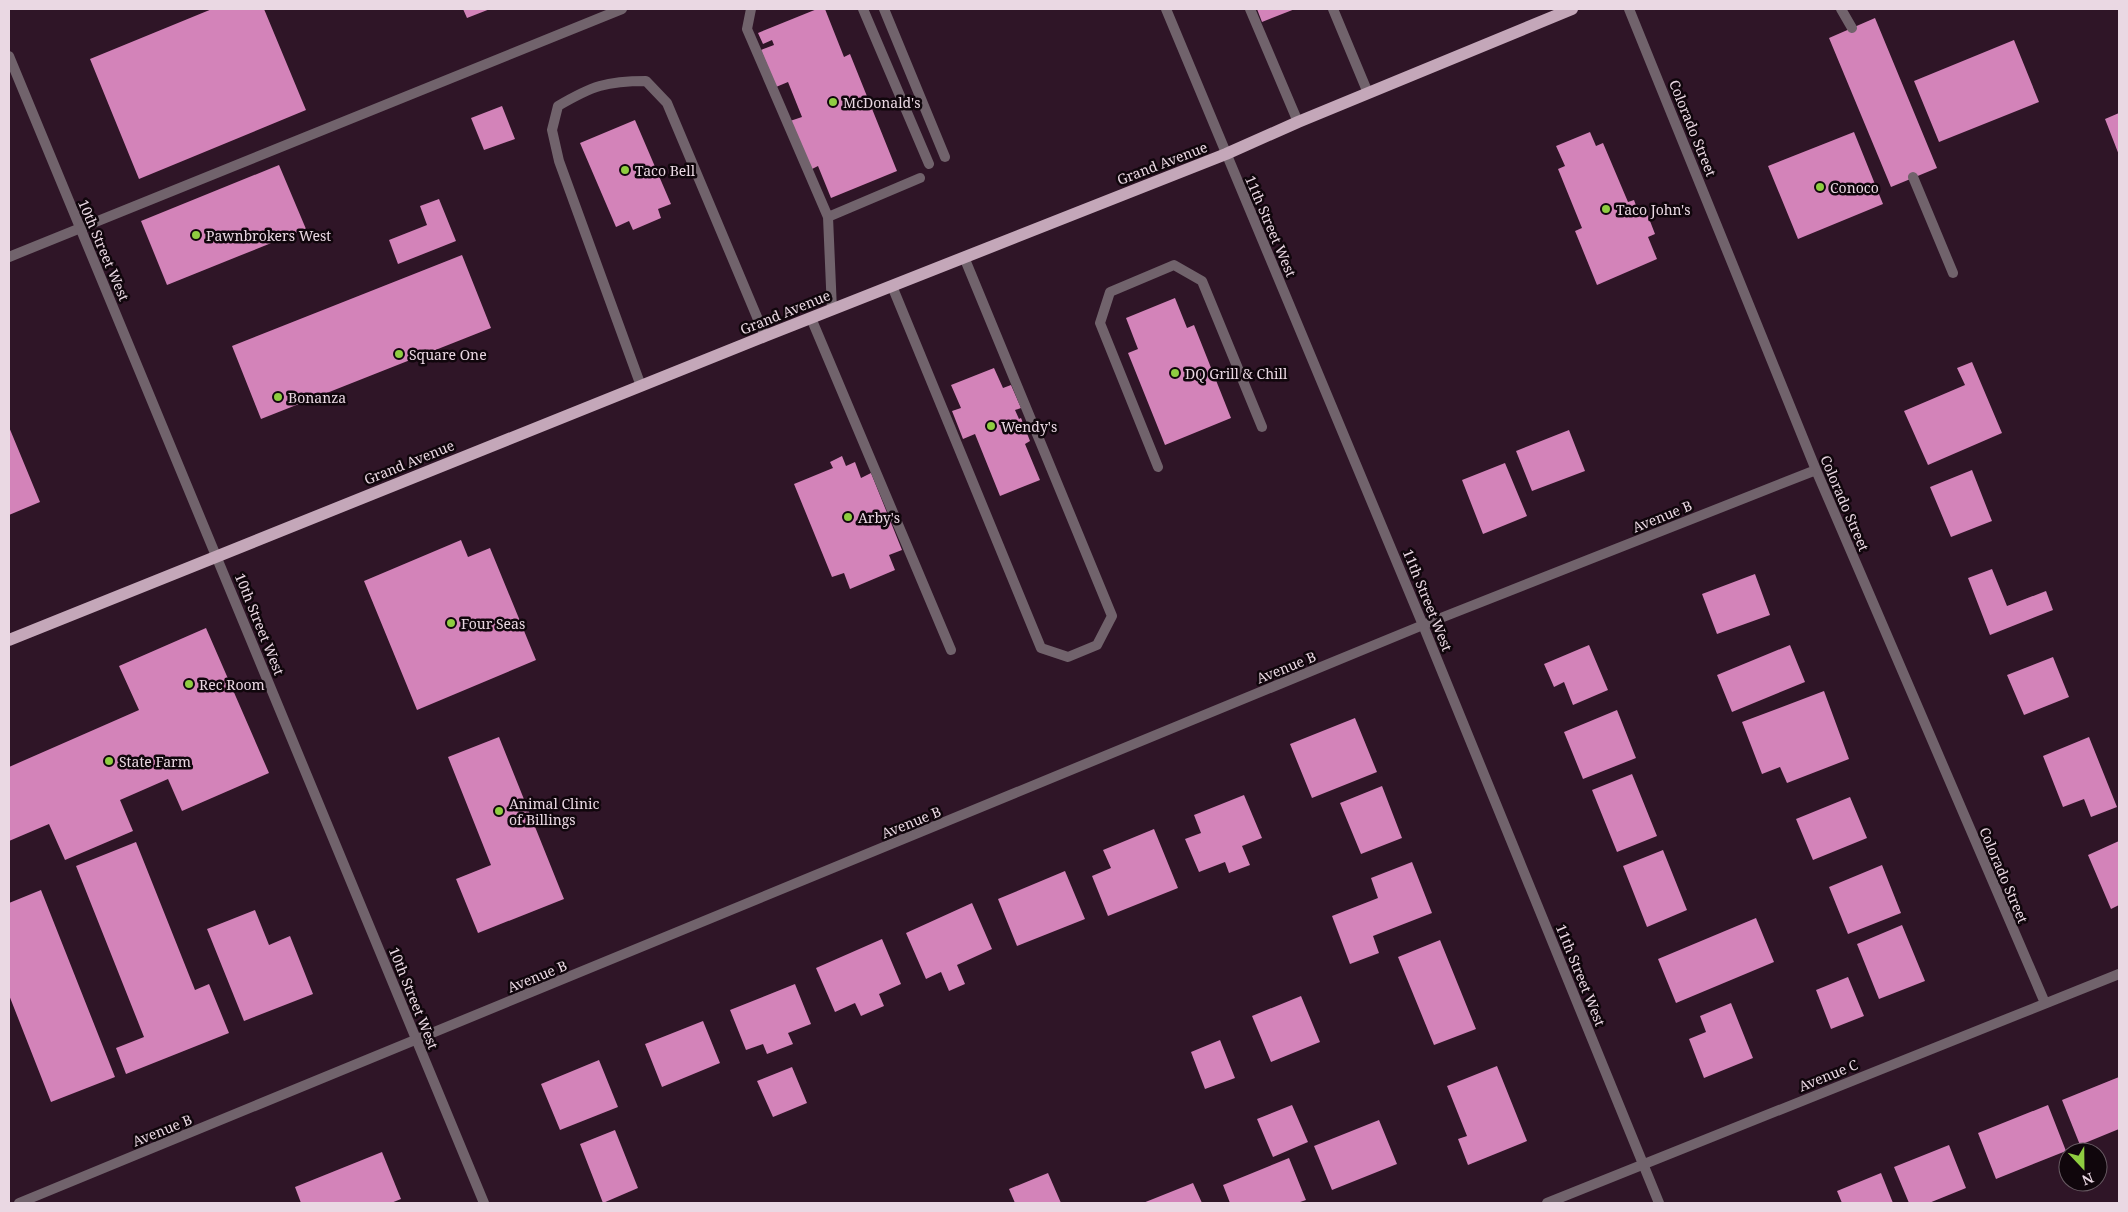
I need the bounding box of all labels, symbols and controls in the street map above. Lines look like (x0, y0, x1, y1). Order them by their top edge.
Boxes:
street label: Colorado Street (1665, 77, 1721, 179)
place label: McDonald's (843, 93, 921, 112)
marker: McDonald's (827, 96, 839, 108)
street label: Grand Avenue (1114, 137, 1210, 189)
place label: Taco Bell (635, 161, 696, 180)
marker: Taco Bell (619, 164, 631, 176)
street label: 11th Street West (1241, 172, 1301, 280)
place label: Conoco (1830, 178, 1879, 197)
marker: Conoco (1814, 181, 1826, 193)
street label: 10th Street West (74, 196, 134, 304)
place label: Taco John's (1616, 200, 1690, 219)
marker: Taco John's (1600, 203, 1612, 215)
place label: Pawnbrokers West (206, 226, 331, 245)
marker: Pawnbrokers West (190, 229, 202, 241)
street label: Grand Avenue (737, 285, 833, 339)
place label: Square One (409, 345, 487, 364)
marker: Square One (393, 348, 405, 360)
place label: DQ Grill & Chill (1185, 364, 1288, 383)
marker: DQ Grill & Chill (1169, 367, 1181, 379)
place label: Bonanza (288, 388, 346, 407)
marker: Bonanza (272, 391, 284, 403)
place label: Wendy's (1001, 417, 1057, 436)
marker: Wendy's (985, 420, 997, 432)
street label: Grand Avenue (361, 435, 457, 489)
street label: Colorado Street (1816, 452, 1874, 554)
street label: Avenue B (1629, 495, 1695, 537)
place label: Arby's (858, 508, 900, 527)
marker: Arby's (842, 511, 854, 523)
street label: 11th Street West (1399, 546, 1457, 654)
street label: 10th Street West (231, 570, 289, 678)
place label: Four Seas (461, 614, 525, 633)
marker: Four Seas (445, 617, 457, 629)
street label: Avenue B (1253, 646, 1319, 688)
place label: Rec Room (199, 675, 265, 694)
marker: Rec Room (183, 678, 195, 690)
place label: State Farm (119, 752, 191, 771)
marker: State Farm (103, 755, 115, 767)
place label: Animal Clinic of Billings (509, 794, 599, 829)
street label: Avenue B (878, 801, 944, 843)
marker: Animal Clinic of Billings (493, 805, 505, 817)
street label: Colorado Street (1975, 824, 2033, 926)
street label: 11th Street West (1552, 921, 1610, 1029)
street label: 10th Street West (385, 944, 443, 1052)
street label: Avenue B (504, 955, 570, 997)
street label: Avenue C (1796, 1054, 1861, 1095)
street label: Avenue B (129, 1109, 195, 1151)
north arrow (2058, 1142, 2108, 1192)
text: N (2079, 1169, 2097, 1190)

